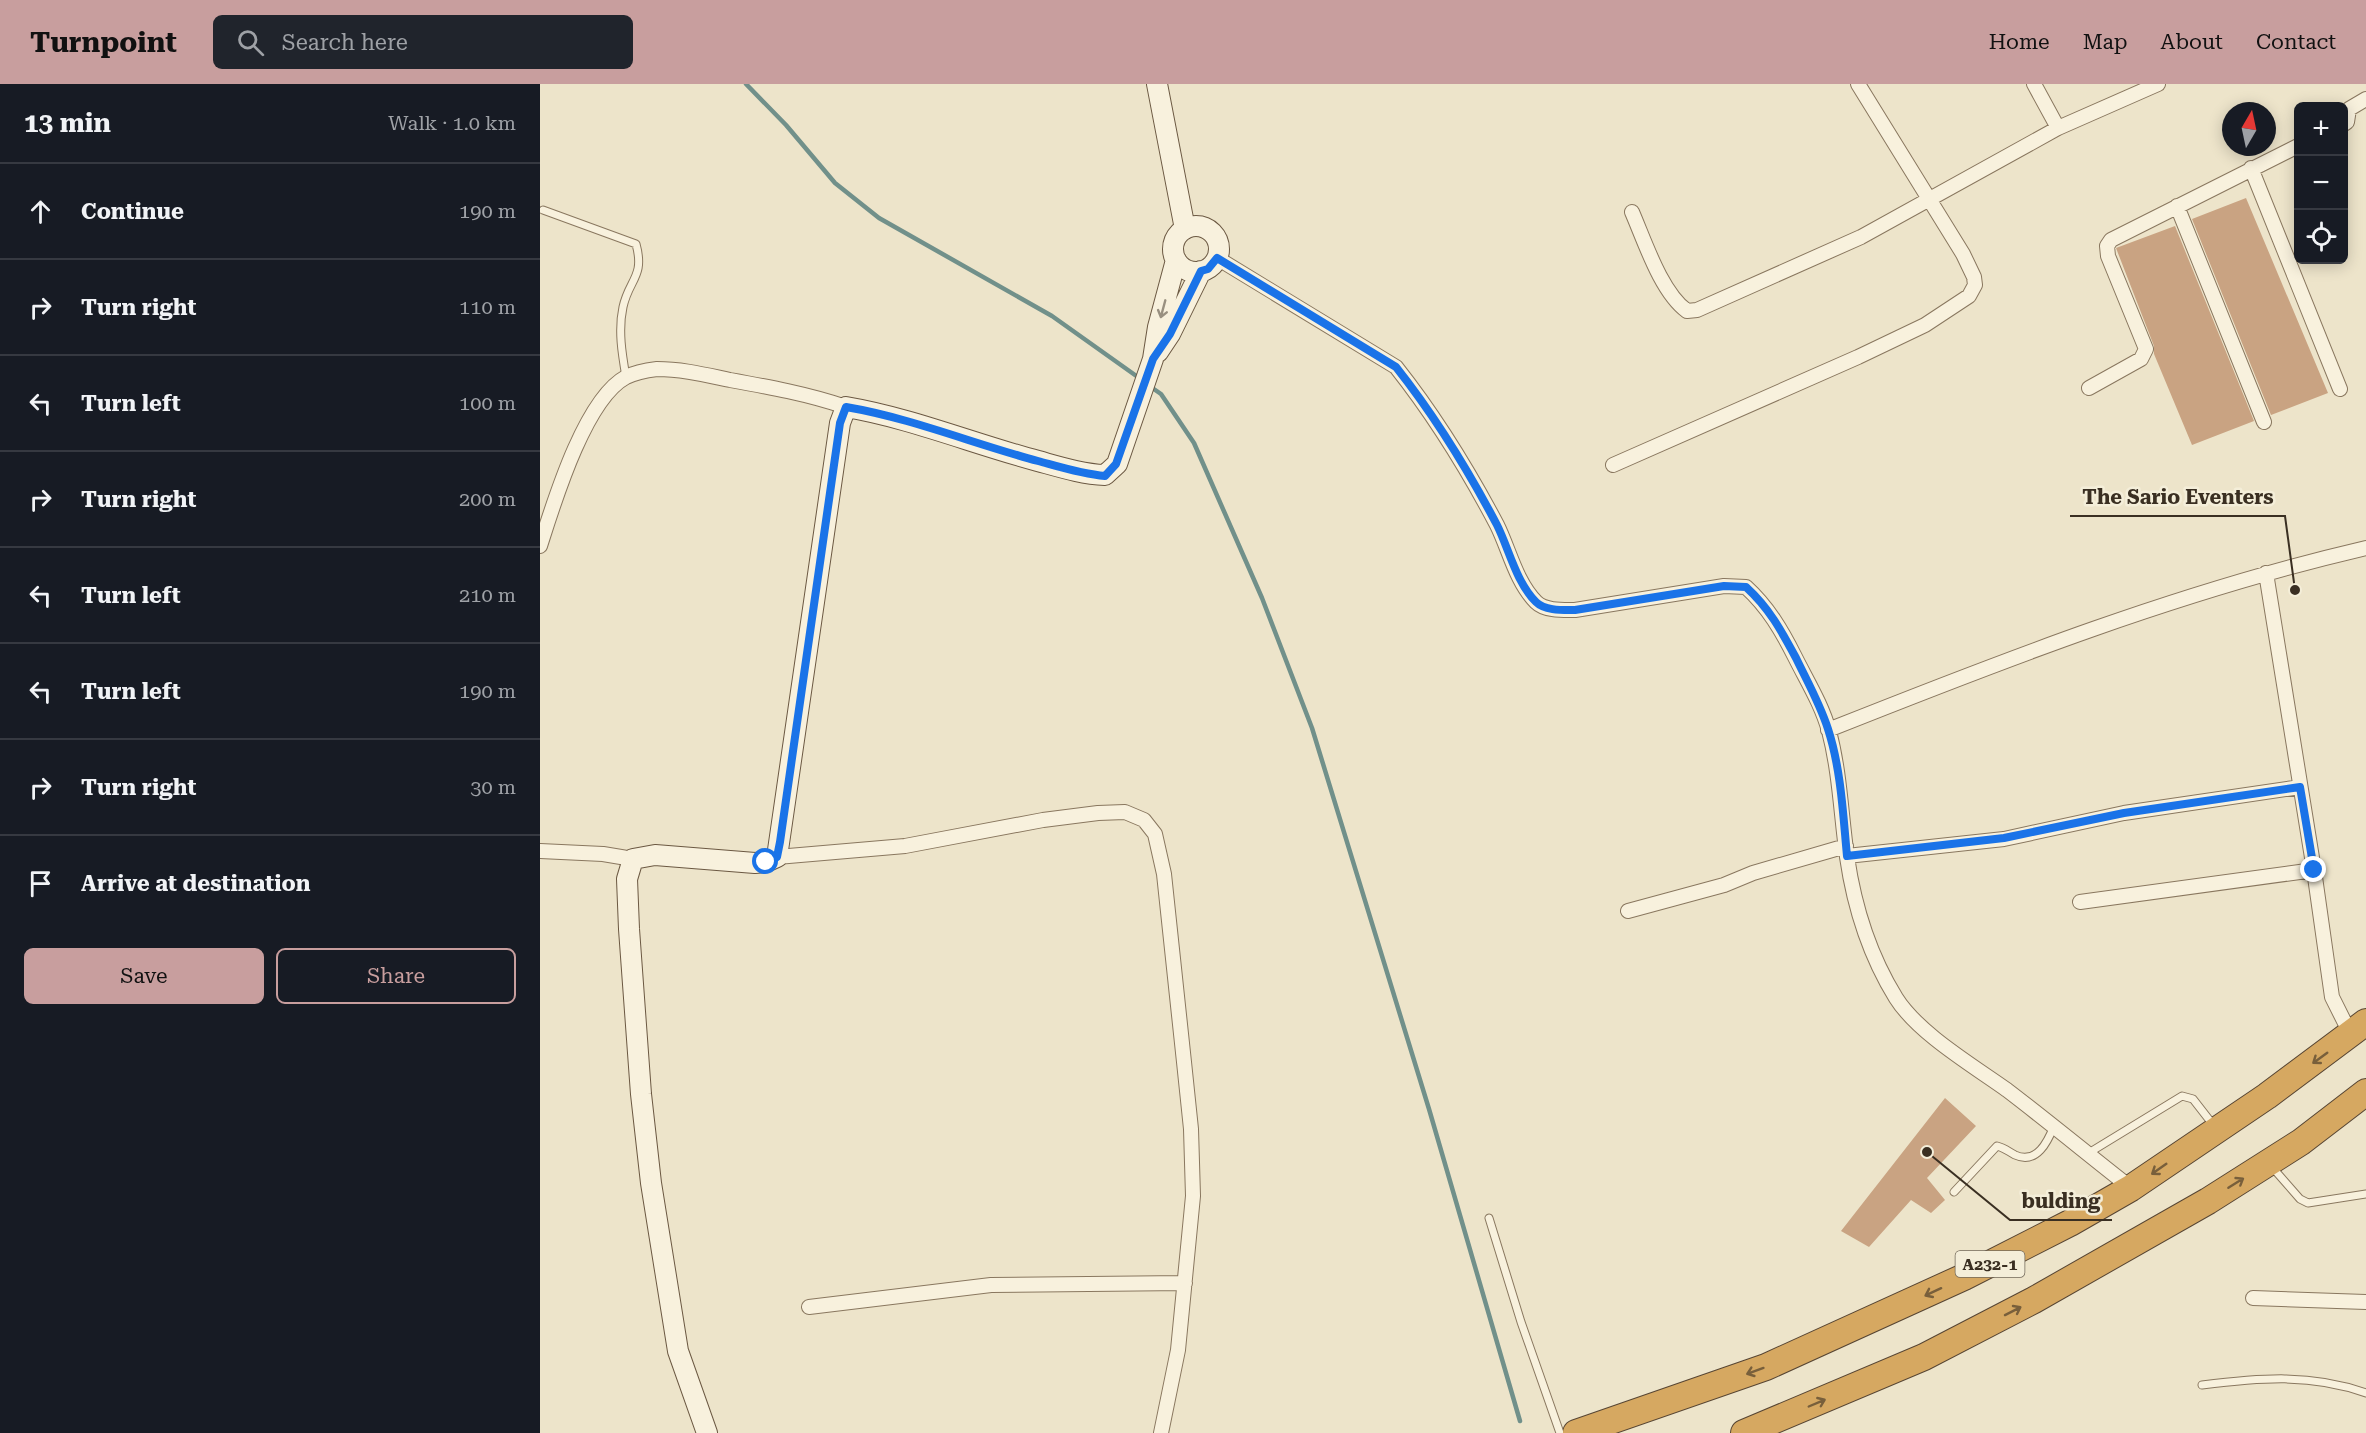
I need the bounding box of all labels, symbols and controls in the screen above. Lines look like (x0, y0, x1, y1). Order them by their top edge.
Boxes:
search box (213, 15, 633, 69)
text: Turnpoint (30, 26, 177, 59)
icon: search (234, 26, 267, 59)
text: Search here (282, 30, 408, 55)
text: Home (1989, 30, 2050, 54)
text: Map (2083, 30, 2128, 54)
text: About (2161, 30, 2223, 54)
text: Contact (2256, 30, 2336, 54)
north arrow (2222, 102, 2276, 156)
map controls (2294, 102, 2348, 264)
button: + (2294, 102, 2348, 156)
text: 13 min (24, 108, 111, 138)
text: Walk · 1.0 km (388, 111, 516, 135)
button: − (2294, 156, 2348, 210)
icon: ahead (24, 195, 57, 228)
text: Continue (81, 199, 184, 224)
text: 190 m (459, 199, 516, 223)
button: locate (2294, 210, 2348, 264)
icon: right (24, 291, 57, 324)
text: Turn right (81, 295, 196, 320)
text: 110 m (459, 295, 516, 319)
one-way arrow (1157, 300, 1168, 319)
icon: left (24, 387, 57, 420)
text: Turn left (81, 391, 181, 416)
text: 100 m (459, 391, 516, 415)
callout: The Sario Eventers (2070, 478, 2285, 516)
icon: right (24, 483, 57, 516)
text: The Sario Eventers (2082, 485, 2274, 509)
text: Turn right (81, 487, 196, 512)
text: 200 m (459, 487, 516, 511)
icon: left (24, 579, 57, 612)
text: Turn left (81, 583, 181, 608)
text: 210 m (459, 583, 516, 607)
icon: left (24, 675, 57, 708)
text: Turn left (81, 679, 181, 704)
text: 190 m (459, 679, 516, 703)
icon: right (24, 771, 57, 804)
text: Turn right (81, 775, 196, 800)
text: 30 m (470, 775, 516, 799)
route start (752, 848, 778, 874)
route end (2300, 856, 2326, 882)
icon: arrive (24, 867, 57, 900)
text: Arrive at destination (81, 871, 310, 896)
button: Save (24, 948, 264, 1004)
button: Share (276, 948, 516, 1004)
one-way arrow (2312, 1052, 2328, 1064)
one-way arrow (2152, 1163, 2168, 1175)
one-way arrow (2228, 1176, 2245, 1189)
callout: bulding (2010, 1182, 2112, 1220)
text: bulding (2022, 1189, 2101, 1213)
road number: A232-1 (1956, 1251, 2024, 1277)
one-way arrow (1924, 1286, 1942, 1298)
one-way arrow (2003, 1305, 2021, 1316)
one-way arrow (1746, 1367, 1765, 1378)
one-way arrow (1808, 1397, 1826, 1408)

